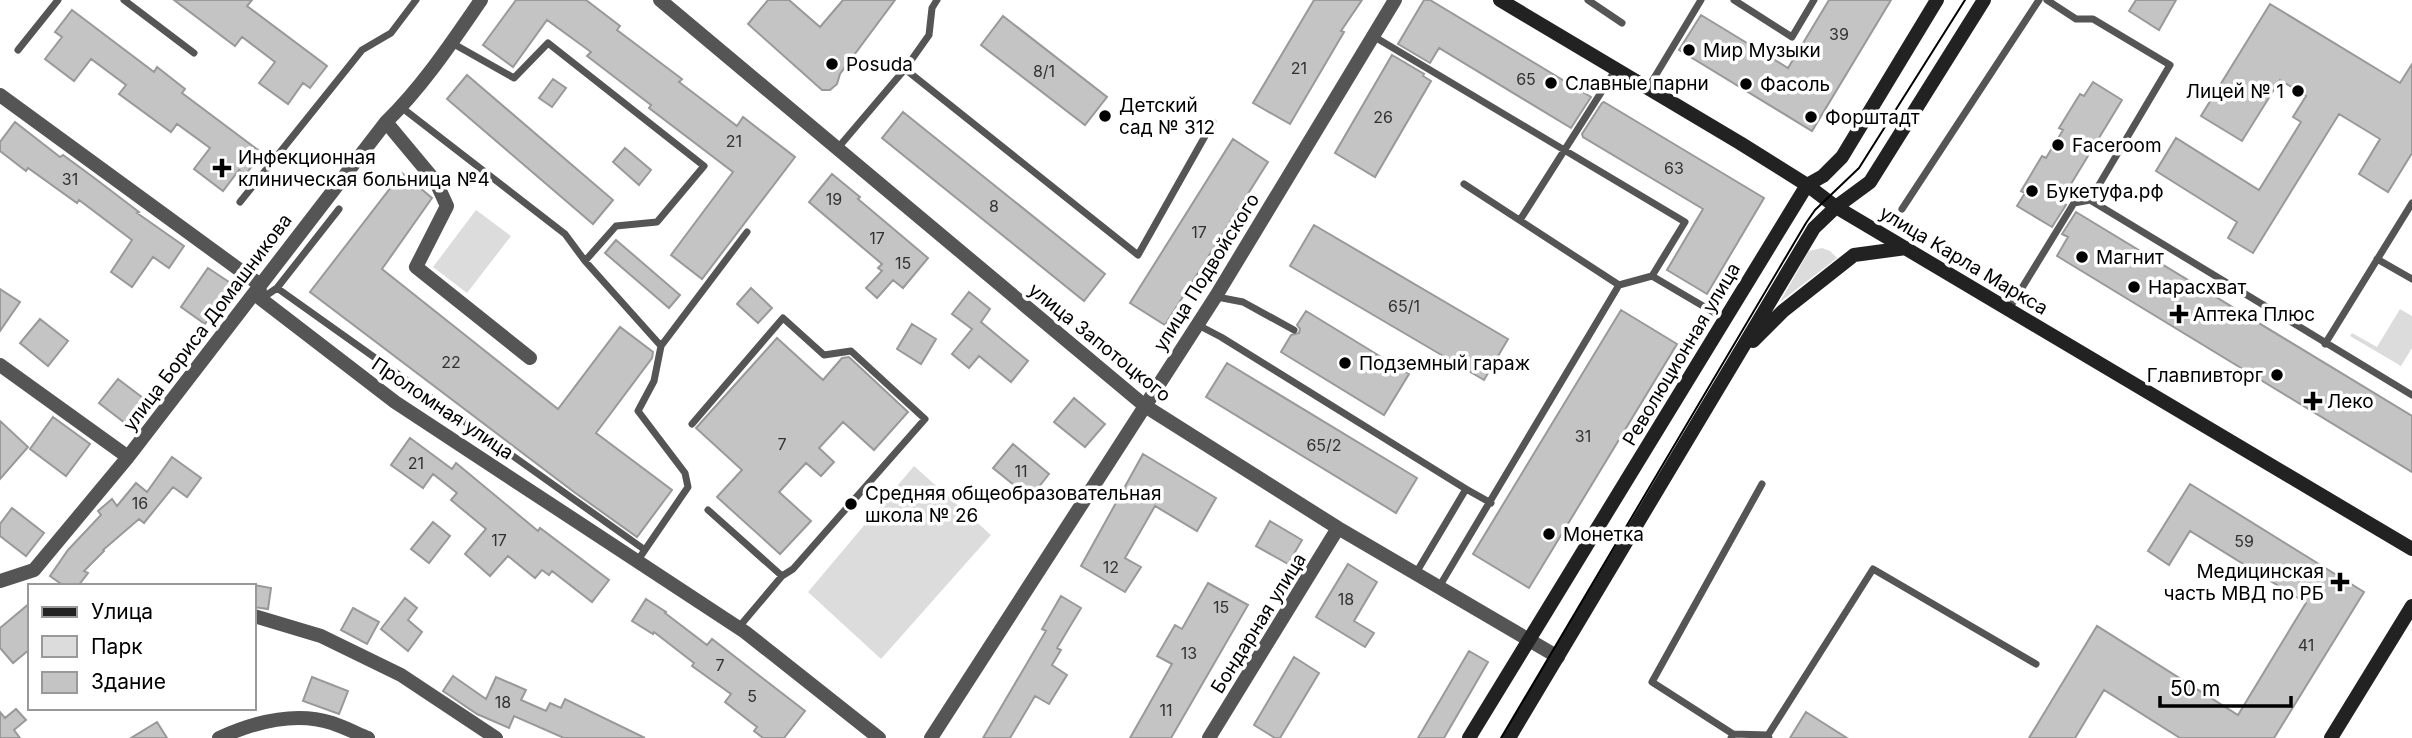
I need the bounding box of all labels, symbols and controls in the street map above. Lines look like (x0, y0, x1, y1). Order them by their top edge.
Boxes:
house number: 39 (1829, 24, 1849, 44)
place label: Мир Музыки (1703, 39, 1821, 62)
marker: Мир Музыки (1681, 42, 1697, 58)
place label: Posuda (846, 53, 913, 76)
marker: Posuda (824, 56, 840, 72)
house number: 21 (1291, 58, 1307, 78)
house number: 8/1 (1033, 61, 1055, 81)
house number: 65 (1516, 69, 1536, 89)
place label: Славные парни (1565, 72, 1709, 95)
place label: Фасоль (1760, 73, 1830, 96)
marker: Славные парни (1543, 75, 1559, 91)
marker: Фасоль (1738, 76, 1754, 92)
place label: Лицей № 1 (2186, 80, 2284, 103)
marker: Лицей № 1 (2290, 83, 2306, 99)
place label: Детский сад № 312 (1119, 94, 1215, 139)
place label: Форштадт (1825, 106, 1920, 129)
house number: 26 (1373, 107, 1393, 127)
marker: Детский сад № 312 (1097, 108, 1113, 124)
marker: Форштадт (1803, 109, 1819, 125)
house number: 21 (726, 131, 742, 151)
place label: Faceroom (2072, 134, 2162, 157)
marker: Faceroom (2050, 137, 2066, 153)
place label: Инфекционная клиническая больница №4 (238, 146, 490, 191)
marker: Инфекционная клиническая больница №4 (212, 158, 232, 178)
house number: 63 (1664, 158, 1684, 178)
house number: 31 (62, 169, 78, 189)
place label: Букетуфа.рф (2046, 180, 2164, 203)
marker: Букетуфа.рф (2024, 183, 2040, 199)
house number: 19 (826, 189, 842, 209)
street label: улица Подвойского (1149, 189, 1264, 355)
house number: 8 (989, 196, 999, 216)
street label: улица Карла Маркса (1875, 201, 2052, 320)
street label: улица Бориса Домашникова (118, 209, 297, 435)
house number: 17 (1191, 222, 1207, 242)
house number: 17 (869, 228, 885, 248)
place label: Магнит (2096, 246, 2164, 269)
marker: Магнит (2074, 249, 2090, 265)
house number: 15 (895, 253, 911, 273)
street label: Революционная улица (1618, 259, 1745, 450)
place label: Нарасхват (2148, 276, 2246, 299)
street label: улица Запотоцкого (1024, 278, 1175, 407)
marker: Нарасхват (2126, 279, 2142, 295)
house number: 65/1 (1388, 296, 1420, 316)
place label: Аптека Плюс (2193, 303, 2315, 326)
marker: Аптека Плюс (2171, 306, 2187, 322)
house number: 22 (441, 352, 461, 372)
place label: Подземный гараж (1359, 352, 1530, 375)
street label: Проломная улица (368, 353, 518, 464)
marker: Подземный гараж (1337, 355, 1353, 371)
place label: Главпивторг (2147, 364, 2263, 387)
marker: Главпивторг (2269, 367, 2285, 383)
place label: Леко (2327, 390, 2374, 413)
marker: Леко (2305, 393, 2321, 409)
house number: 31 (1575, 426, 1591, 446)
house number: 7 (777, 434, 787, 454)
house number: 65/2 (1306, 435, 1342, 455)
house number: 21 (408, 453, 424, 473)
house number: 11 (1014, 461, 1028, 481)
place label: Средняя общеобразовательная школа № 26 (865, 482, 1162, 527)
house number: 16 (132, 493, 148, 513)
marker: Средняя общеобразовательная школа № 26 (843, 496, 859, 512)
place label: Монетка (1563, 523, 1644, 546)
marker: Монетка (1541, 526, 1557, 542)
house number: 17 (491, 530, 507, 550)
house number: 59 (2234, 531, 2254, 551)
street label: Бондарная улица (1206, 549, 1311, 698)
house number: 12 (1103, 557, 1119, 577)
place label: Медицинская часть МВД по РБ (2164, 560, 2324, 605)
marker: Медицинская часть МВД по РБ (2330, 572, 2350, 592)
legend (28, 584, 256, 710)
house number: 18 (1338, 589, 1354, 609)
house number: 15 (1213, 597, 1229, 617)
text: Улица (91, 599, 153, 624)
text: Парк (91, 634, 143, 659)
house number: 41 (2298, 635, 2314, 655)
house number: 13 (1181, 643, 1197, 663)
house number: 7 (715, 655, 725, 675)
scale bar (2160, 664, 2291, 708)
text: Здание (91, 669, 166, 694)
text: 50 m (2170, 676, 2220, 701)
house number: 5 (747, 686, 757, 706)
house number: 18 (495, 692, 511, 712)
house number: 11 (1159, 700, 1173, 720)

